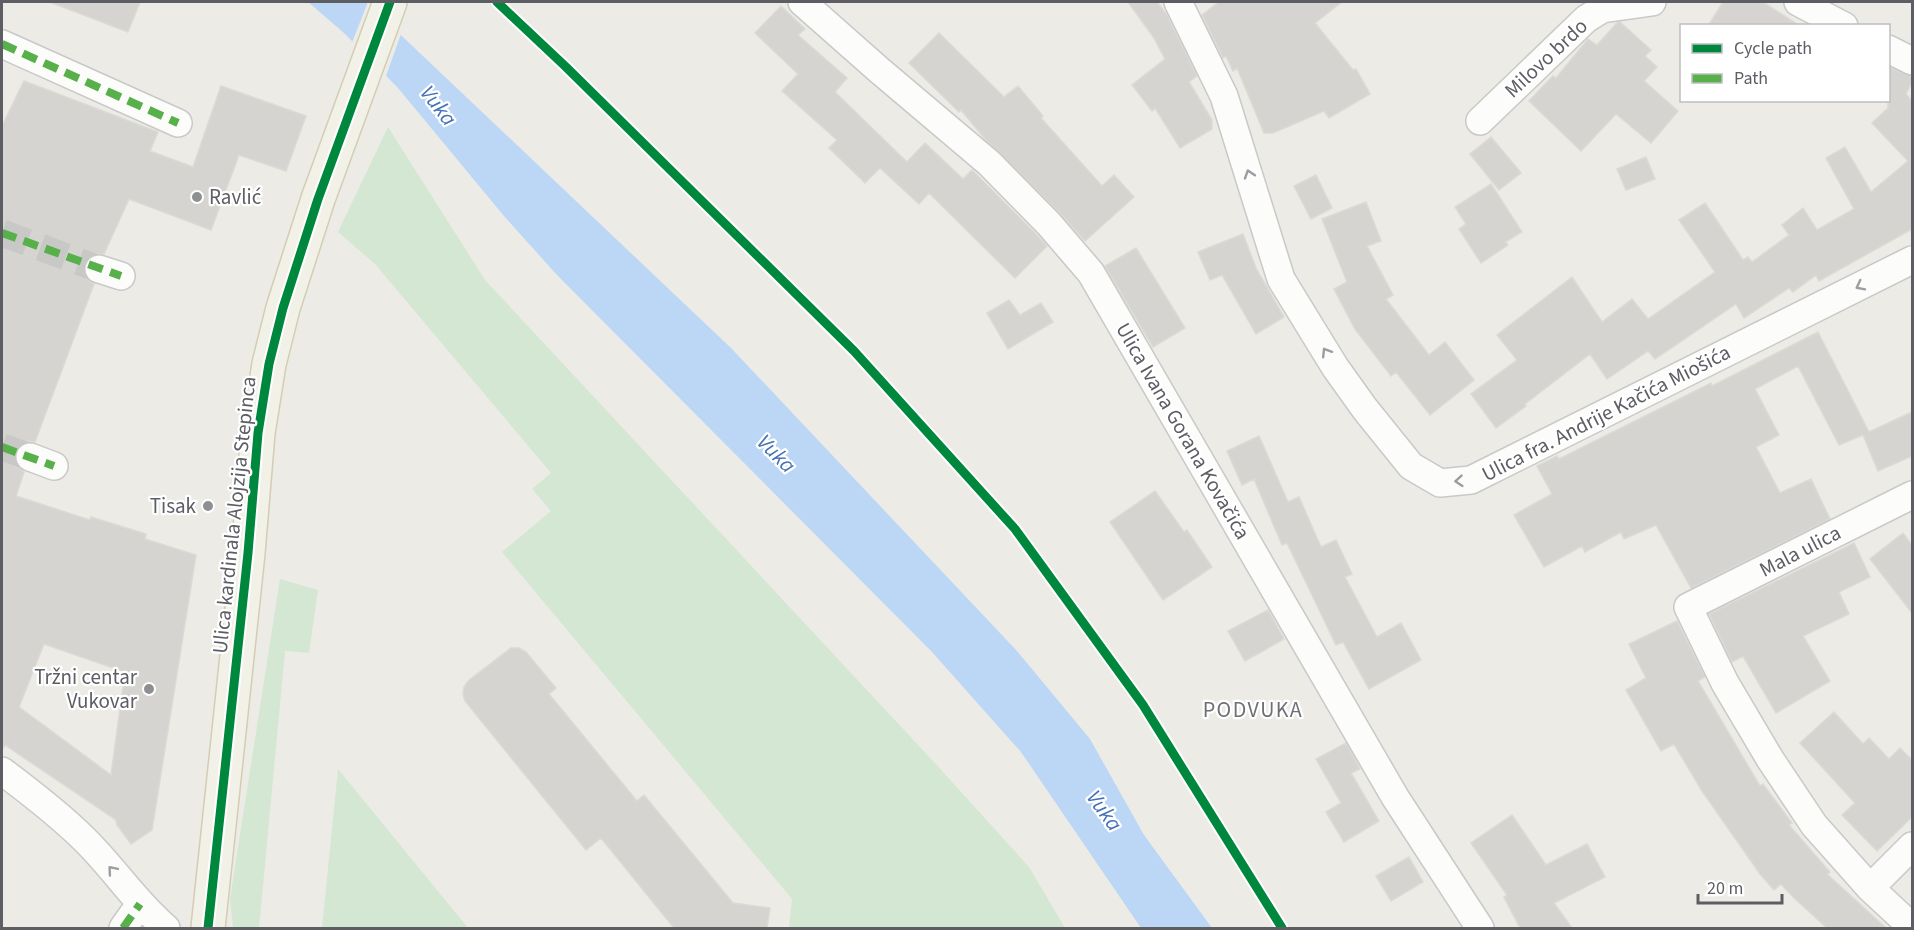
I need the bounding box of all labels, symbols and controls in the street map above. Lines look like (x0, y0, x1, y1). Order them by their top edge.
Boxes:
street label: Milovo brdo (1498, 12, 1594, 104)
legend (1680, 24, 1890, 102)
text: Cycle path (1734, 36, 1812, 61)
text: Path (1734, 66, 1768, 91)
water label: Vuka (412, 78, 464, 133)
one-way arrow (1244, 169, 1256, 180)
place label: Ravlić (209, 182, 262, 212)
marker: Ravlić (190, 190, 204, 204)
one-way arrow (1856, 279, 1867, 290)
street label: Ulica Ivana Gorana Kovačića (1109, 317, 1257, 545)
street label: Ulica fra. Andrije Kačića Miošića (1477, 337, 1735, 489)
one-way arrow (1322, 348, 1334, 358)
street label: Ulica kardinala Alojzija Stepinca (205, 375, 263, 655)
water label: Vuka (749, 427, 803, 481)
one-way arrow (1454, 474, 1463, 487)
place label: Tisak (150, 491, 197, 521)
marker: Tisak (201, 499, 215, 513)
street label: Mala ulica (1754, 518, 1846, 584)
place label: Tržni centar Vukovar (34, 662, 138, 716)
marker: Tržni centar Vukovar (142, 682, 156, 696)
district label: PODVUKA (1203, 694, 1303, 726)
water label: Vuka (1078, 783, 1130, 838)
one-way arrow (108, 866, 119, 877)
scale bar (1698, 867, 1782, 905)
text: 20 m (1707, 876, 1743, 901)

